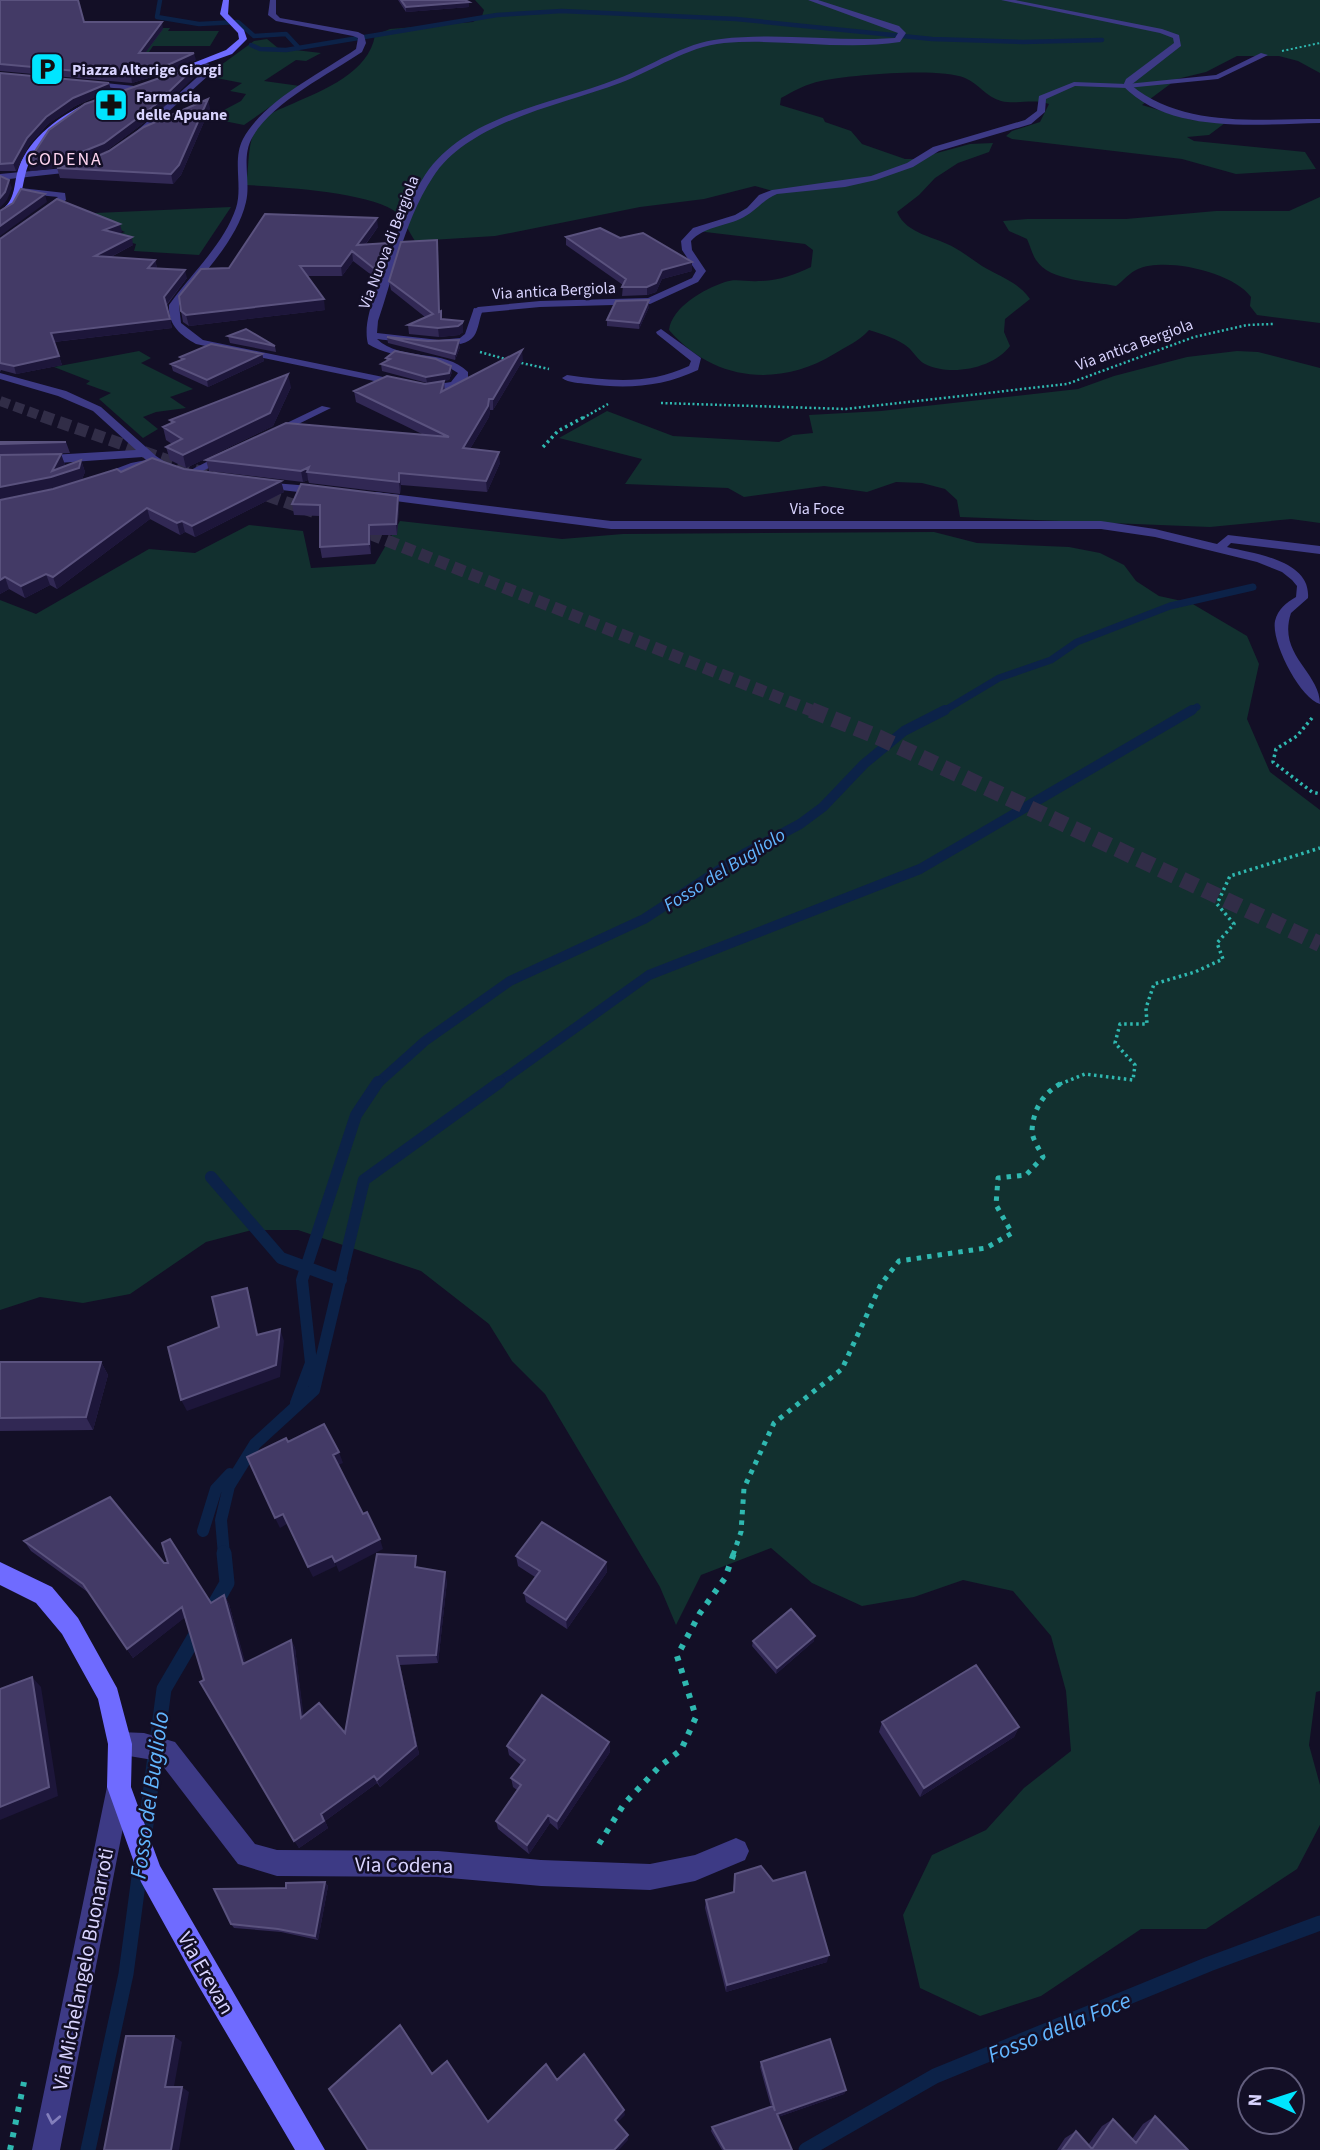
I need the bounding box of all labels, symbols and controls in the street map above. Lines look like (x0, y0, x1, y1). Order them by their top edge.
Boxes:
parking icon: Piazza Alterige Giorgi (28, 50, 66, 88)
place label: Piazza Alterige Giorgi (72, 59, 222, 81)
pharmacy icon: Farmacia delle Apuane (92, 86, 130, 124)
place label: Farmacia delle Apuane (136, 86, 227, 126)
district label: CODENA (27, 147, 103, 172)
street label: Via Nuova di Bergiola (353, 173, 424, 312)
street label: Via antica Bergiola (492, 277, 616, 305)
street label: Via antica Bergiola (1073, 313, 1196, 376)
street label: Via Foce (790, 498, 844, 520)
water label: Fosso del Bugliolo (659, 822, 791, 919)
water label: Fosso del Bugliolo (121, 1709, 178, 1881)
street label: Via Michelangelo Buonarroti (45, 1845, 121, 2093)
street label: Via Codena (355, 1849, 453, 1881)
street label: Via Erevan (170, 1926, 242, 2020)
water label: Fosso della Foce (982, 1984, 1136, 2071)
north arrow (1236, 2066, 1306, 2136)
text: N (1242, 2093, 1269, 2107)
one-way arrow (46, 2113, 61, 2125)

